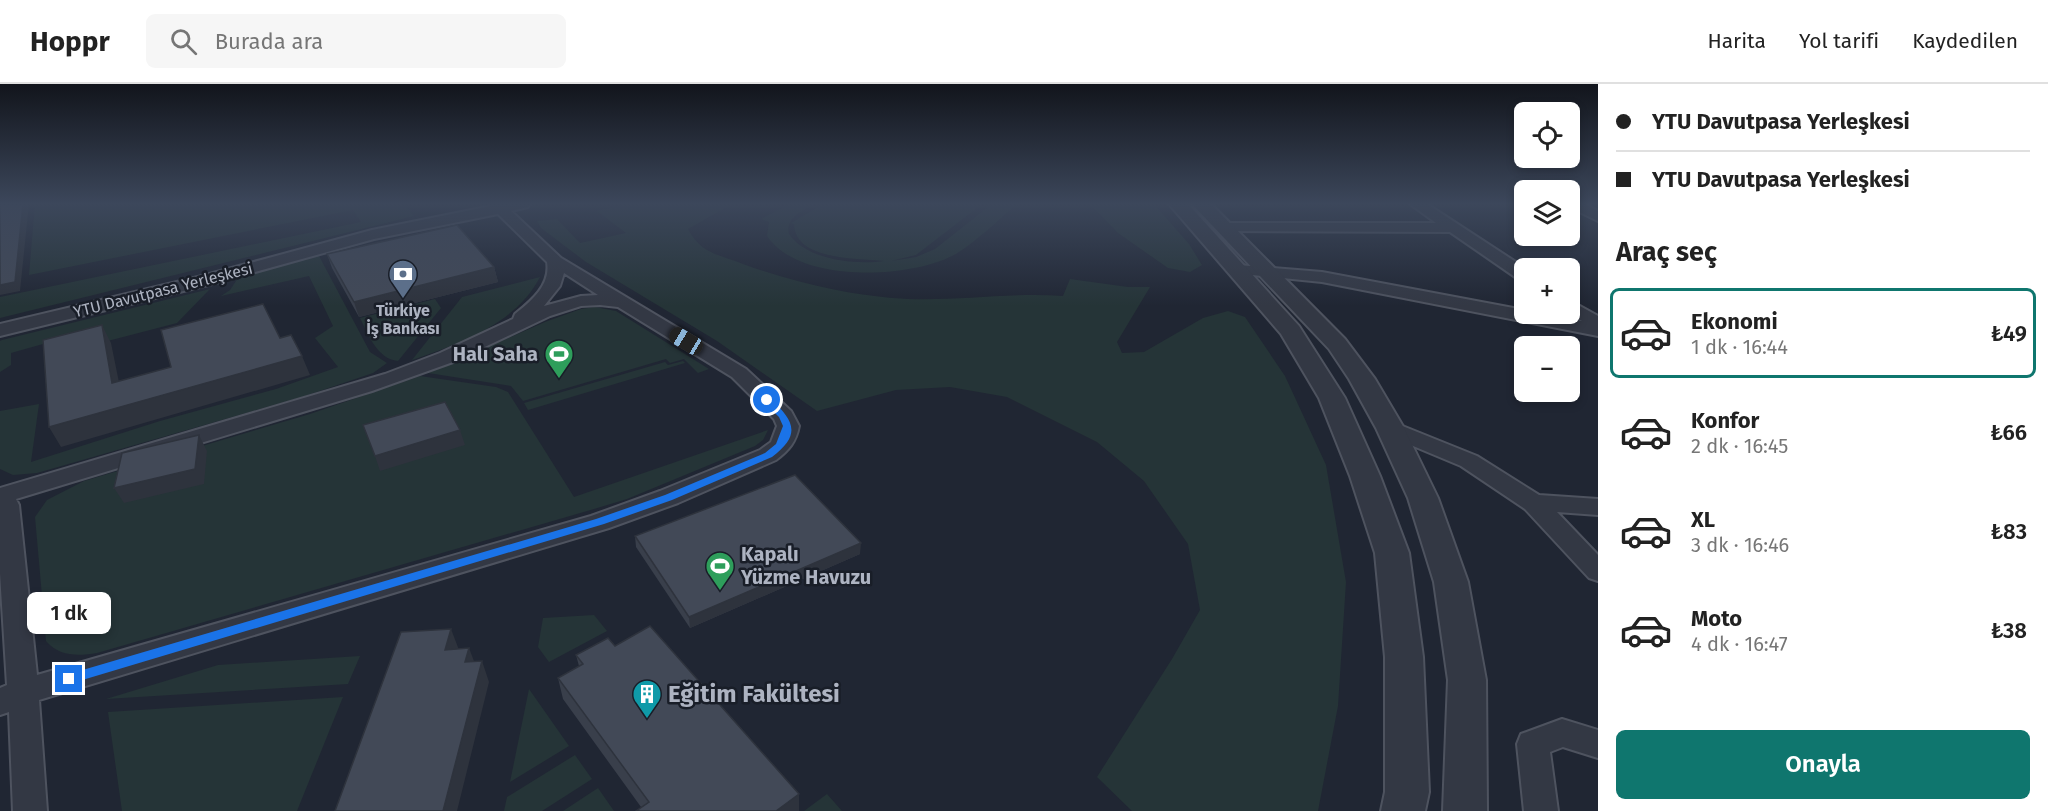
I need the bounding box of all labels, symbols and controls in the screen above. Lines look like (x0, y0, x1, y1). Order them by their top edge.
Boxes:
search box (146, 14, 566, 68)
text: Hoppr (30, 25, 110, 58)
icon: search (167, 25, 200, 58)
text: Burada ara (215, 28, 323, 55)
text: Harita (1707, 28, 1766, 54)
text: Yol tarifi (1799, 28, 1879, 54)
text: Kaydedilen (1912, 28, 2018, 54)
map controls (1514, 102, 1580, 402)
button: locate (1514, 102, 1580, 168)
text: YTU Davutpasa Yerleşkesi (1652, 108, 1910, 135)
text: YTU Davutpasa Yerleşkesi (1652, 166, 1910, 193)
button: layers (1514, 180, 1580, 246)
text: Araç seç (1616, 236, 1717, 268)
bank icon: Türkiye İş Bankası (387, 258, 419, 300)
button: + (1514, 258, 1580, 324)
street label: YTU Davutpasa Yerleşkesi (71, 259, 255, 322)
place label: Türkiye İş Bankası (366, 301, 440, 339)
icon: car (1619, 306, 1673, 360)
text: Ekonomi (1691, 308, 1778, 335)
text: ₺49 (1991, 320, 2027, 347)
car (666, 324, 706, 358)
text: 1 dk · 16:44 (1691, 335, 1788, 359)
button: − (1514, 336, 1580, 402)
sports icon: Halı Saha (543, 338, 575, 380)
place label: Halı Saha (453, 342, 538, 366)
route start (753, 386, 780, 413)
icon: car (1619, 405, 1673, 459)
text: Konfor (1691, 407, 1759, 434)
text: ₺66 (1990, 419, 2027, 446)
text: 2 dk · 16:45 (1691, 434, 1788, 458)
icon: car (1619, 504, 1673, 558)
text: XL (1691, 506, 1715, 533)
text: ₺83 (1990, 518, 2027, 545)
text: 3 dk · 16:46 (1691, 533, 1789, 557)
place label: Kapalı Yüzme Havuzu (740, 542, 871, 589)
sports icon: Kapalı Yüzme Havuzu (704, 550, 736, 592)
callout: 1 dk (27, 592, 111, 634)
text: 1 dk (51, 601, 87, 625)
icon: car (1619, 603, 1673, 657)
text: Moto (1691, 605, 1742, 632)
text: ₺38 (1991, 617, 2027, 644)
text: 4 dk · 16:47 (1691, 632, 1788, 656)
route end (55, 665, 82, 692)
building icon: Eğitim Fakültesi (631, 678, 663, 720)
place label: Eğitim Fakültesi (668, 680, 840, 708)
button: Onayla (1616, 730, 2030, 799)

